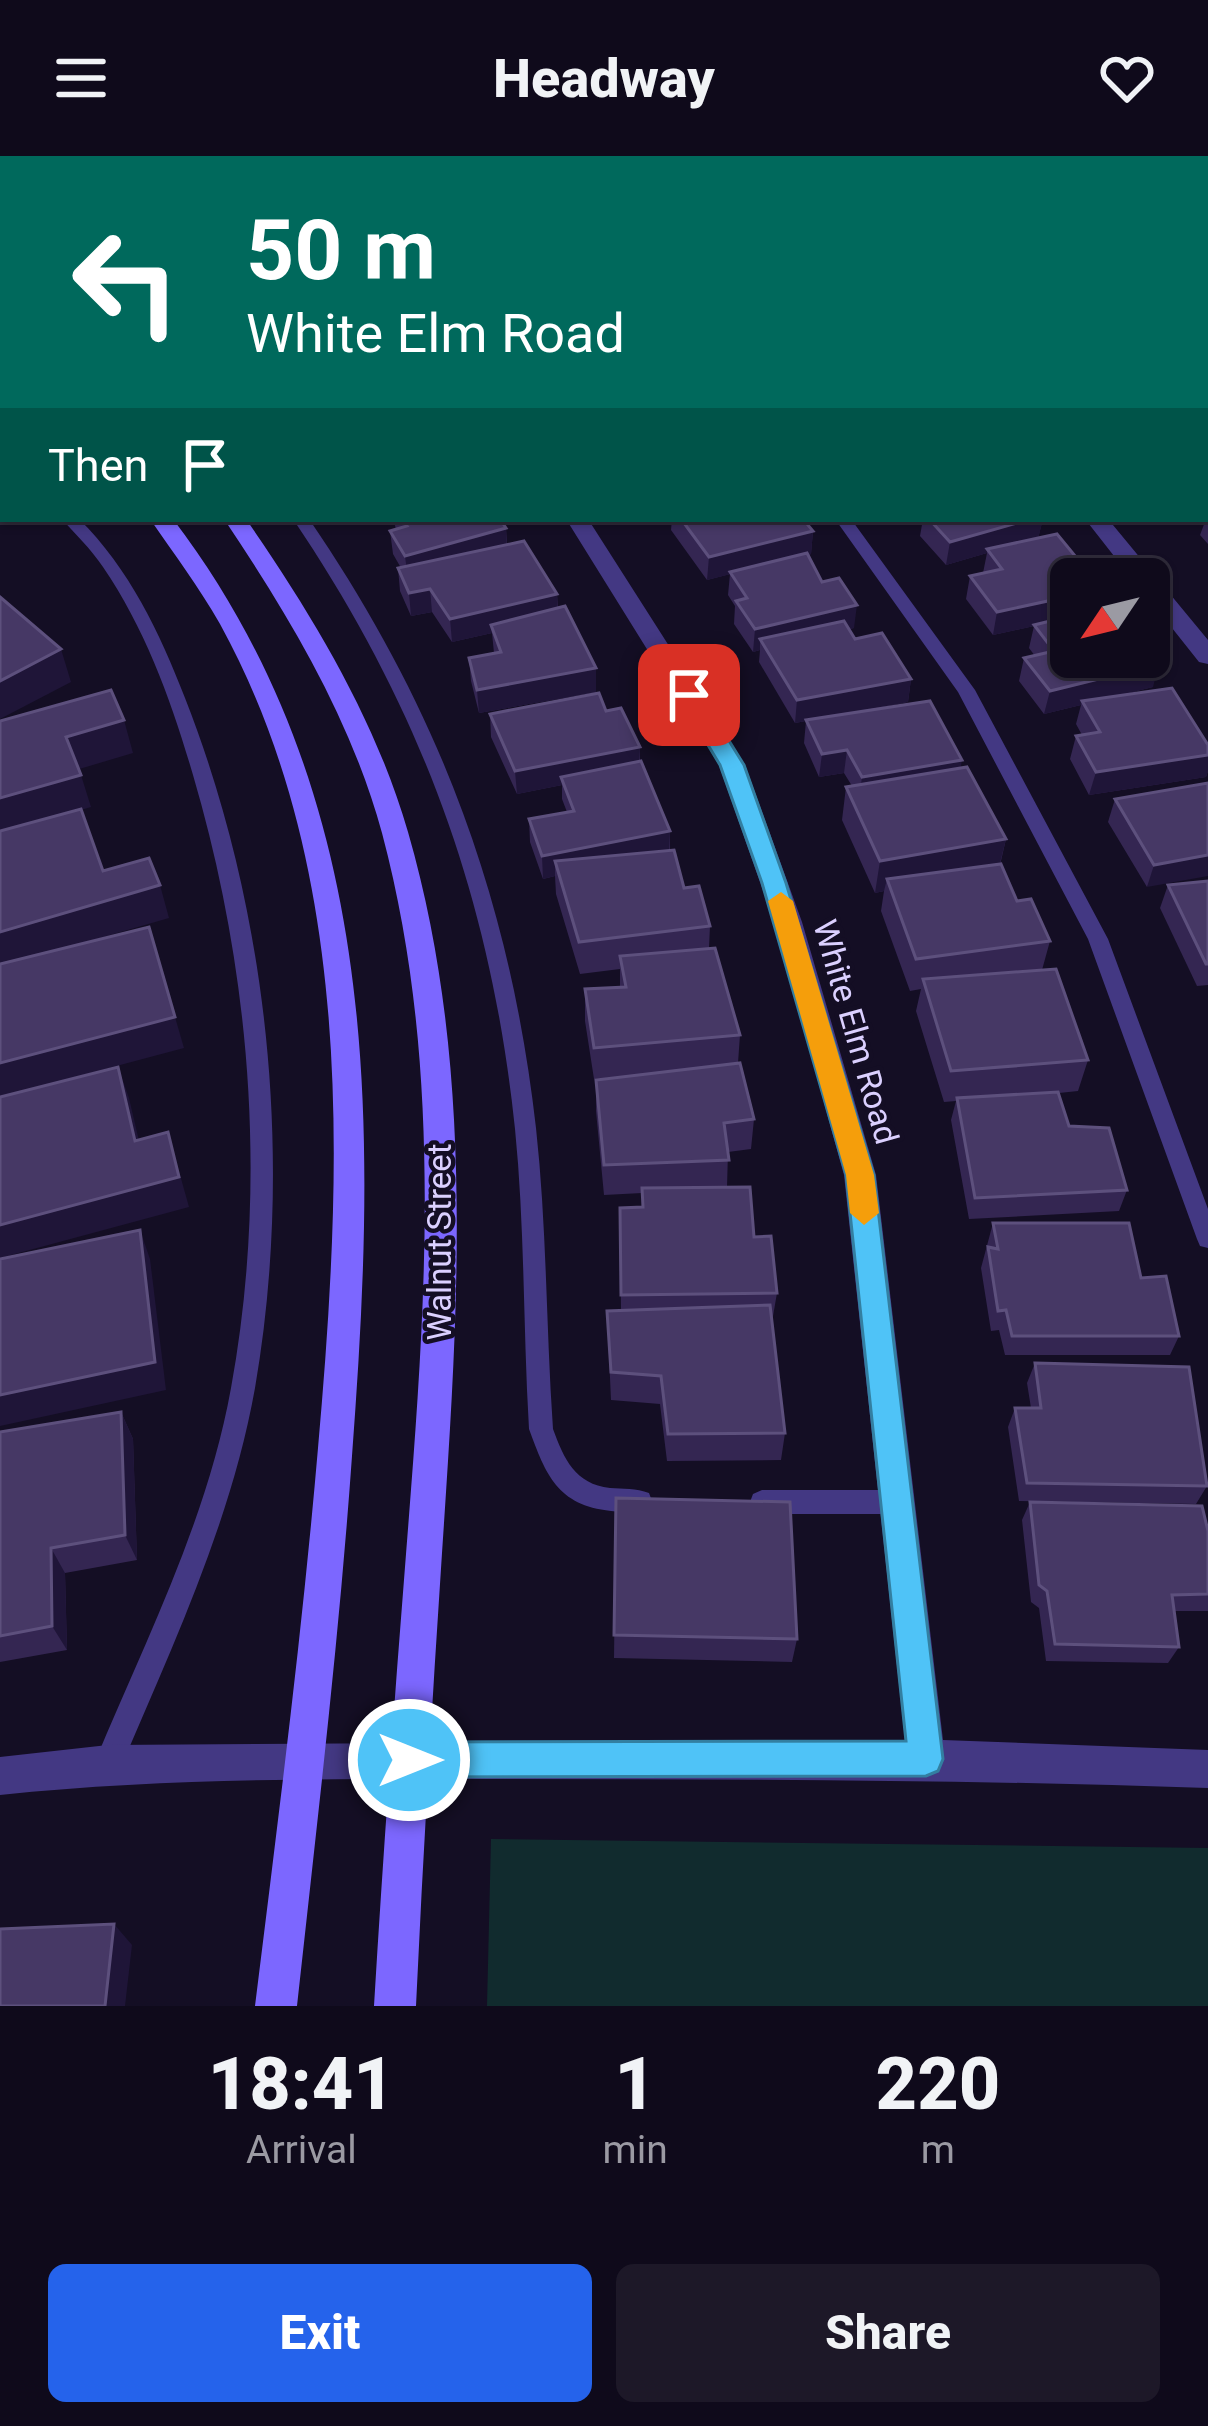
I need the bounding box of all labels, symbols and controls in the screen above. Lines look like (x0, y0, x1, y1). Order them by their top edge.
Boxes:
icon: menu (48, 45, 114, 111)
icon: heart (1094, 45, 1160, 111)
text: Headway (493, 47, 715, 110)
text: 50 m (246, 201, 436, 300)
icon: left (48, 204, 204, 360)
text: White Elm Road (246, 302, 625, 365)
icon: arrive (172, 432, 238, 498)
text: Then (48, 439, 148, 492)
north arrow (1050, 558, 1170, 678)
map controls (1050, 558, 1170, 678)
pin (638, 644, 740, 746)
icon: arrive (656, 662, 722, 728)
street label: White Elm Road (805, 915, 907, 1149)
street label: Walnut Street (420, 1143, 459, 1341)
position arrow (346, 1697, 472, 1823)
text: 18:41 (208, 2042, 395, 2127)
text: 1 (614, 2042, 656, 2127)
text: 220 (876, 2042, 1000, 2127)
text: Arrival (246, 2127, 357, 2173)
text: min (603, 2127, 668, 2173)
text: m (921, 2127, 955, 2173)
button: Exit (48, 2264, 592, 2402)
button: Share (616, 2264, 1160, 2402)

